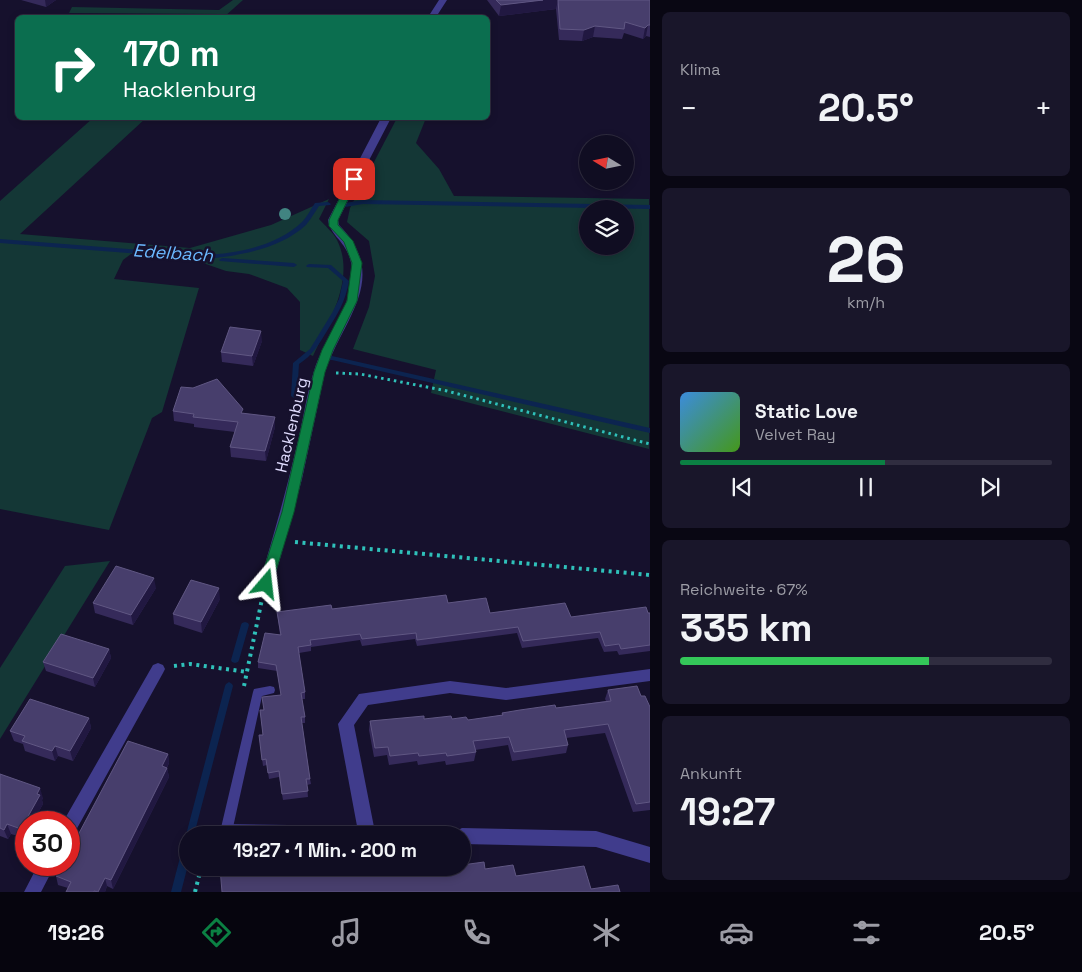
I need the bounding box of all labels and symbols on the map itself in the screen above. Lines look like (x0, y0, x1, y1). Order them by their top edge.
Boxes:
north arrow (579, 135, 634, 190)
pin (333, 158, 375, 200)
water label: Edelbach (132, 238, 215, 267)
street label: Hacklenburg (270, 376, 313, 475)
position arrow (239, 557, 291, 609)
speed limit sign: 30 (15, 811, 80, 876)

